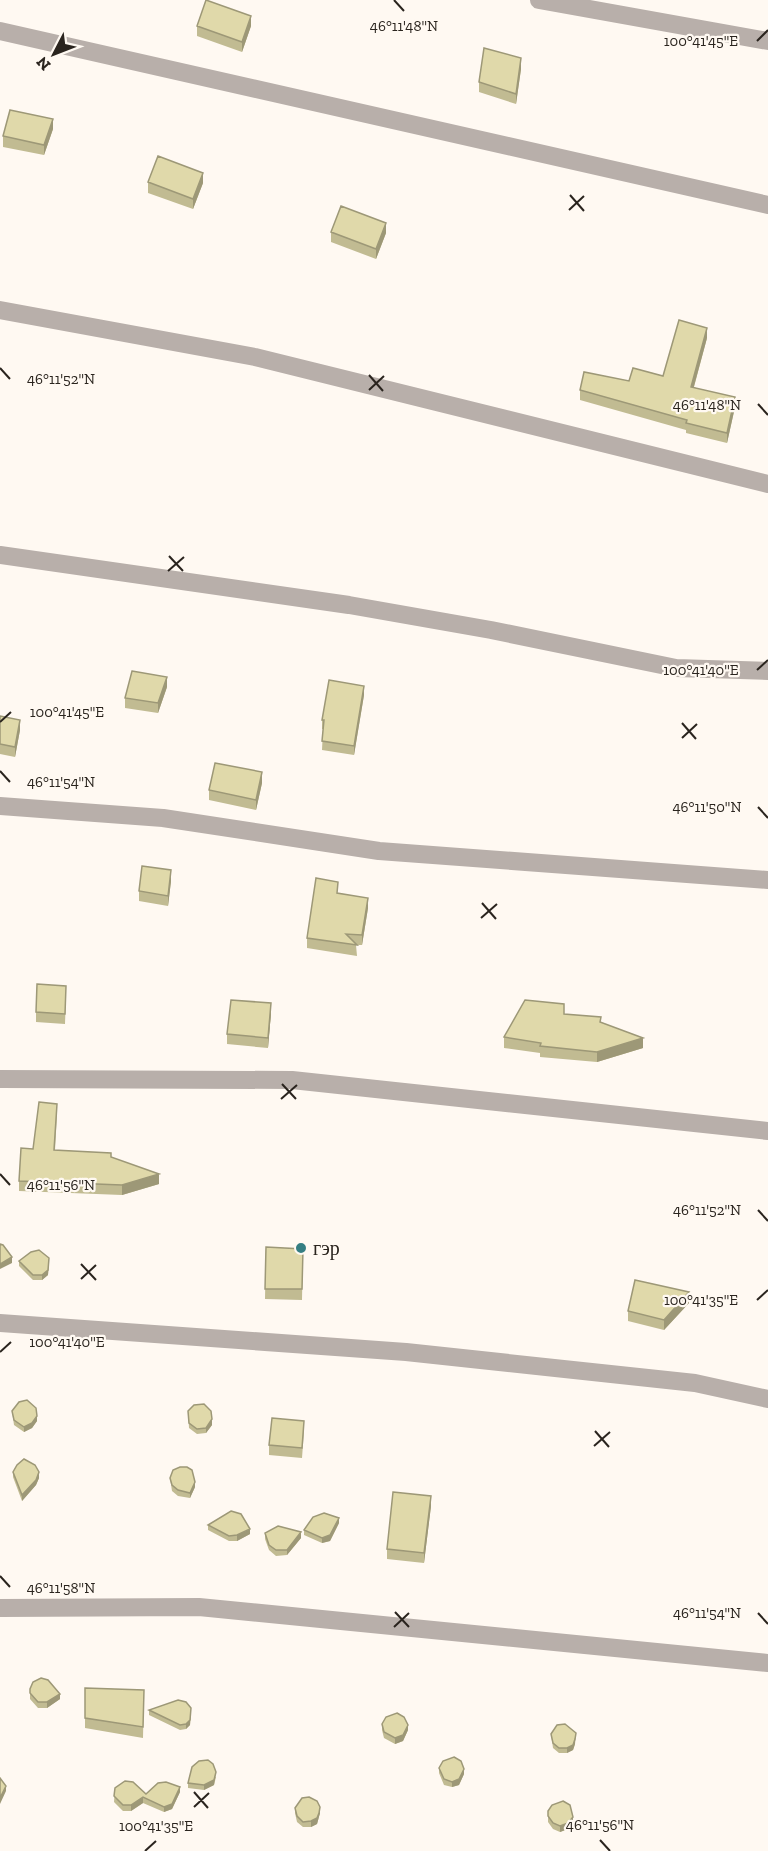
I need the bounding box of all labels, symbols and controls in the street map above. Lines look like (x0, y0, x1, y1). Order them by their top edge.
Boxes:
text: 46°11'48"N (370, 17, 438, 35)
north arrow (24, 24, 84, 84)
text: 100°41'45"E (664, 32, 738, 50)
text: N (32, 53, 54, 75)
text: 46°11'52"N (27, 370, 95, 388)
text: 46°11'48"N (673, 396, 741, 414)
text: 100°41'40"E (663, 661, 739, 679)
text: 100°41'45"E (30, 703, 104, 721)
text: 46°11'54"N (27, 773, 95, 791)
text: 46°11'50"N (672, 798, 742, 816)
text: 46°11'56"N (27, 1176, 95, 1194)
text: 46°11'52"N (673, 1201, 741, 1219)
place label: гэр (313, 1236, 340, 1260)
marker: гэр (294, 1241, 308, 1255)
text: 100°41'35"E (664, 1291, 738, 1309)
text: 100°41'40"E (29, 1333, 105, 1351)
text: 46°11'58"N (27, 1579, 95, 1597)
text: 46°11'54"N (673, 1604, 741, 1622)
text: 46°11'56"N (566, 1816, 634, 1834)
text: 100°41'35"E (119, 1817, 193, 1835)

